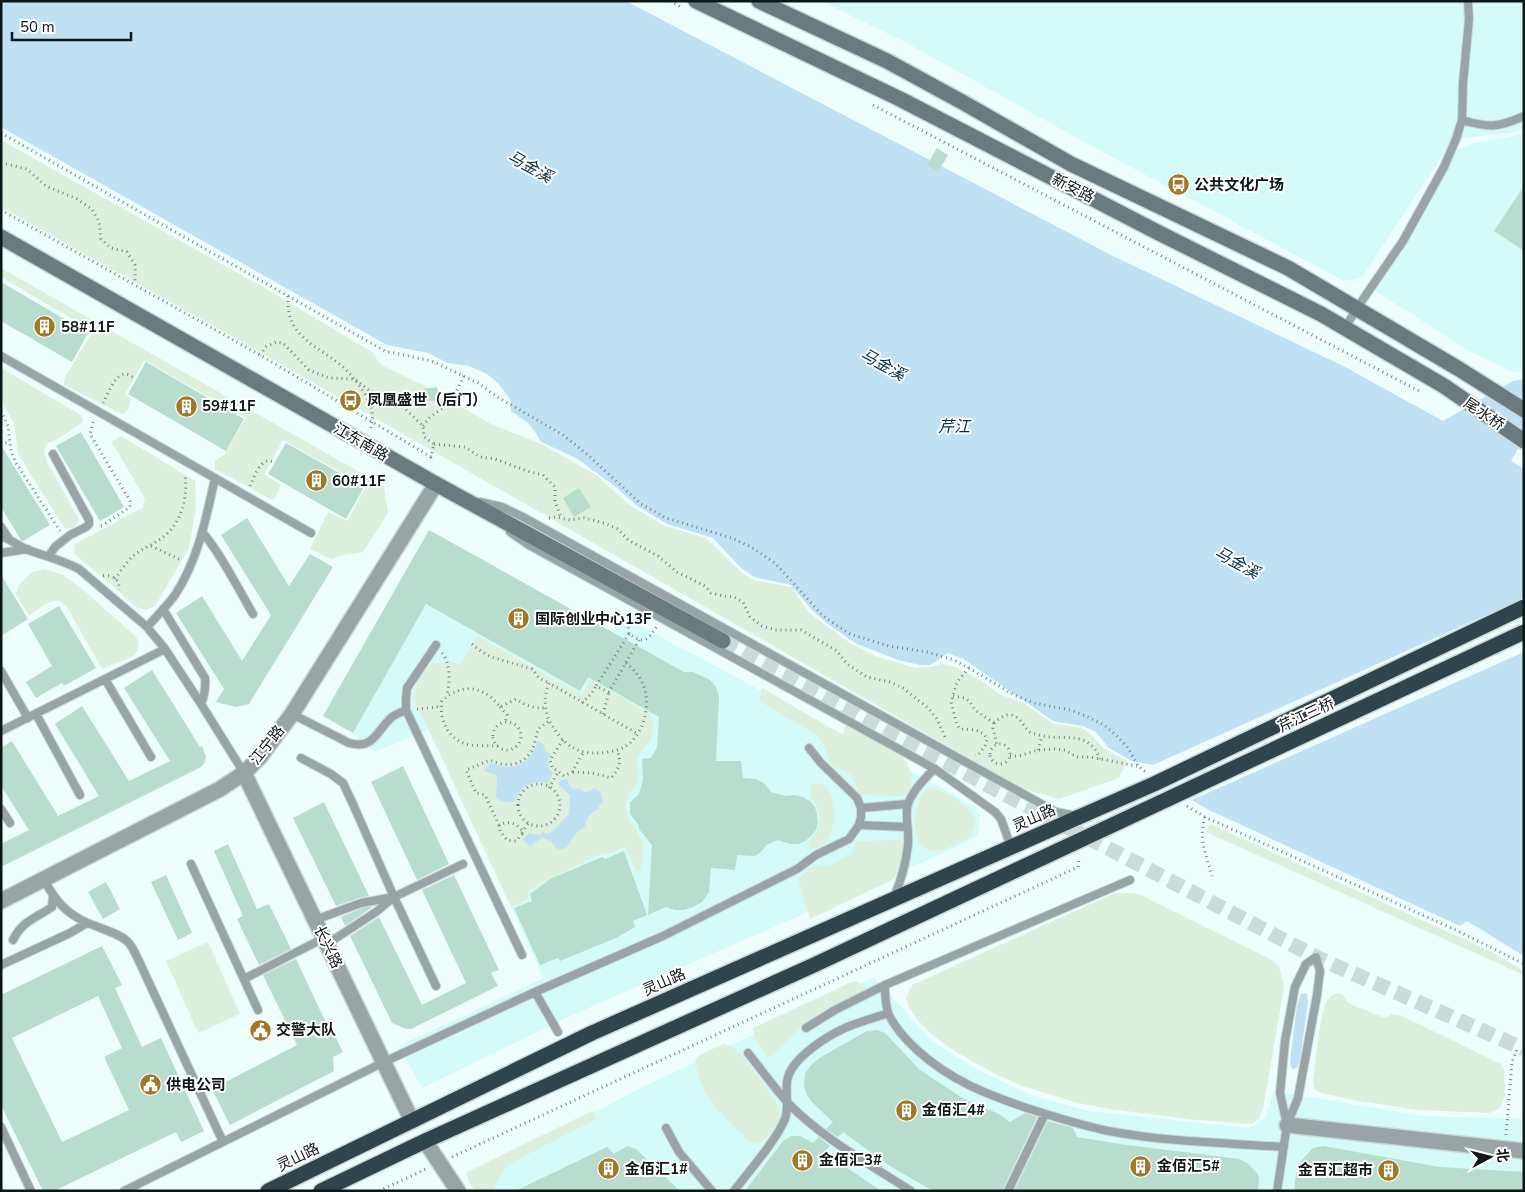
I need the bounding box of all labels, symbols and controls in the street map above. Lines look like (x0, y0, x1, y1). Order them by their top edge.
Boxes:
scale bar (12, 10, 131, 42)
text: 50 m (20, 17, 55, 37)
water label: 马金溪 (504, 146, 558, 189)
street label: 新安路 (1048, 169, 1098, 207)
bus stop icon: 公共文化广场 (1166, 173, 1190, 197)
place label: 公共文化广场 (1194, 175, 1284, 195)
building icon: 58#11F (33, 315, 57, 339)
place label: 58#11F (61, 317, 115, 337)
water label: 马金溪 (857, 344, 911, 387)
bus stop icon: 凤凰盛世（后门） (339, 388, 363, 412)
place label: 凤凰盛世（后门） (367, 390, 487, 410)
street label: 尾水桥 (1460, 393, 1508, 435)
building icon: 59#11F (174, 394, 198, 418)
place label: 59#11F (202, 396, 256, 416)
water label: 芹江 (938, 416, 972, 438)
street label: 江东南路 (330, 418, 392, 466)
building icon: 60#11F (304, 469, 328, 493)
place label: 60#11F (332, 471, 386, 491)
water label: 马金溪 (1211, 542, 1265, 585)
building icon: 国际创业中心13F (507, 607, 531, 631)
place label: 国际创业中心13F (535, 609, 652, 629)
street label: 芹江三桥 (1275, 693, 1337, 737)
street label: 江宁路 (245, 721, 289, 769)
street label: 灵山路 (1009, 800, 1059, 836)
street label: 长兴路 (309, 922, 347, 972)
street label: 灵山路 (639, 964, 689, 1000)
public building icon: 交警大队 (248, 1018, 272, 1042)
place label: 交警大队 (276, 1020, 336, 1040)
public building icon: 供电公司 (138, 1073, 162, 1097)
place label: 供电公司 (166, 1075, 226, 1095)
building icon: 金佰汇4# (894, 1098, 918, 1122)
place label: 金佰汇4# (922, 1100, 985, 1120)
north arrow (1465, 1132, 1515, 1182)
street label: 灵山路 (273, 1138, 323, 1176)
text: 北 (1492, 1147, 1513, 1164)
building icon: 金佰汇3# (791, 1148, 815, 1172)
place label: 金佰汇3# (819, 1150, 882, 1170)
building icon: 金佰汇5# (1129, 1154, 1153, 1178)
place label: 金佰汇5# (1157, 1156, 1220, 1176)
building icon: 金佰汇1# (597, 1157, 621, 1181)
building icon: 金百汇超市 (1377, 1158, 1401, 1182)
place label: 金佰汇1# (625, 1159, 688, 1179)
place label: 金百汇超市 (1298, 1160, 1373, 1180)

